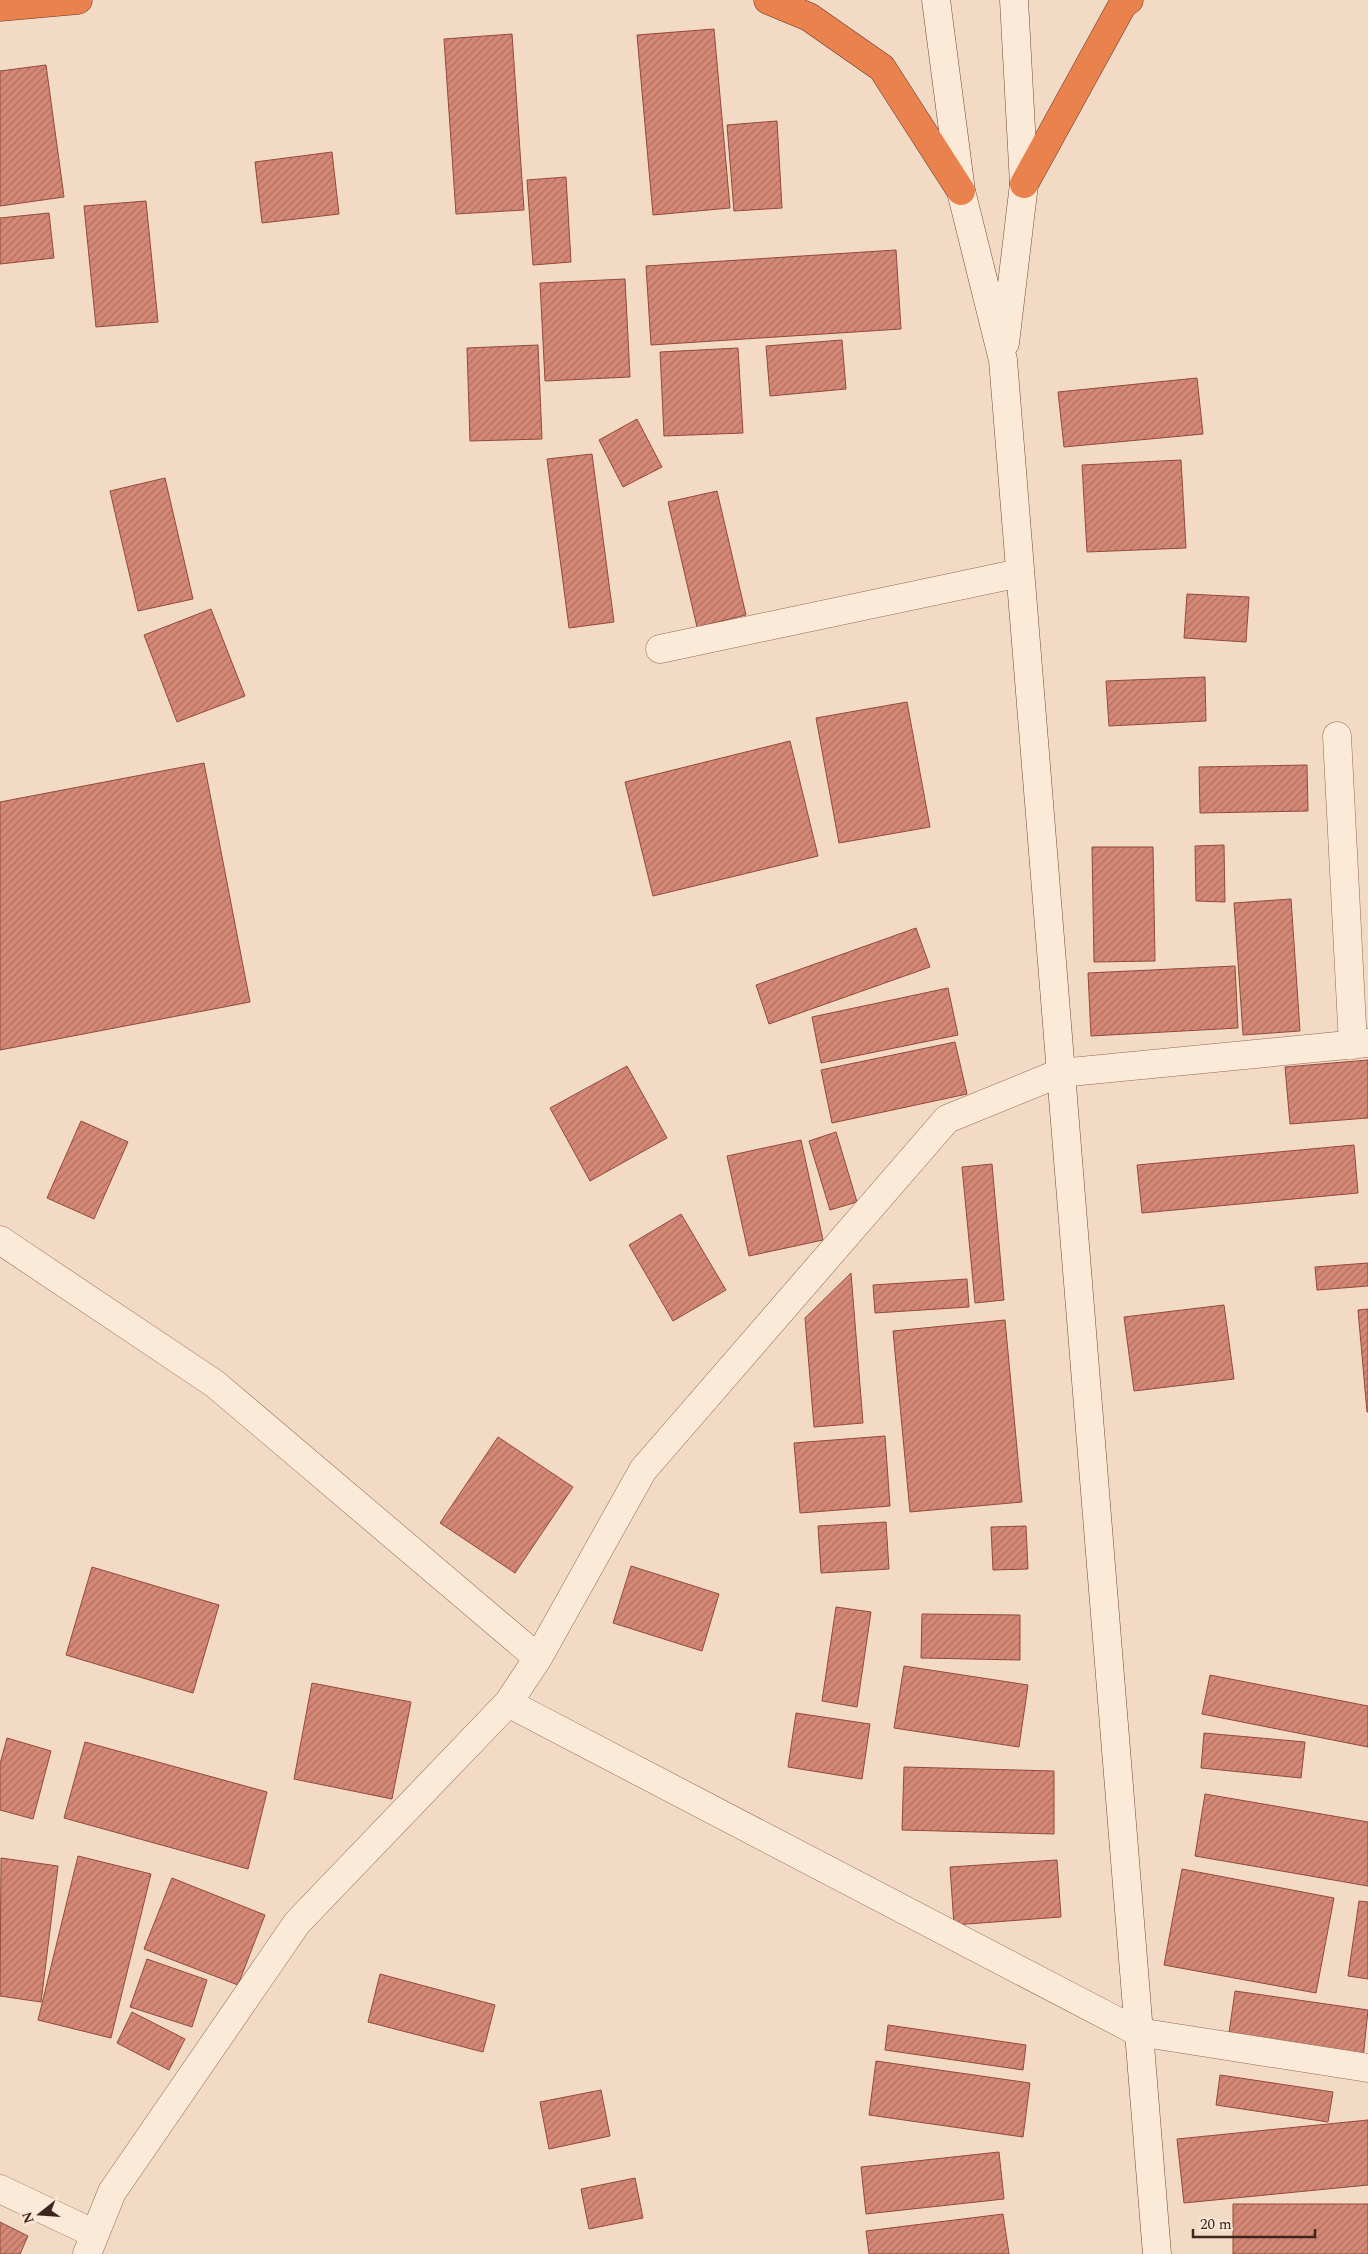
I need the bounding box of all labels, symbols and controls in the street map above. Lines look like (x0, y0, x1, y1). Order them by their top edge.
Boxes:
north arrow (15, 2189, 65, 2239)
scale bar (1193, 2206, 1316, 2238)
text: N (16, 2209, 40, 2226)
text: 20 m (1200, 2213, 1232, 2236)

